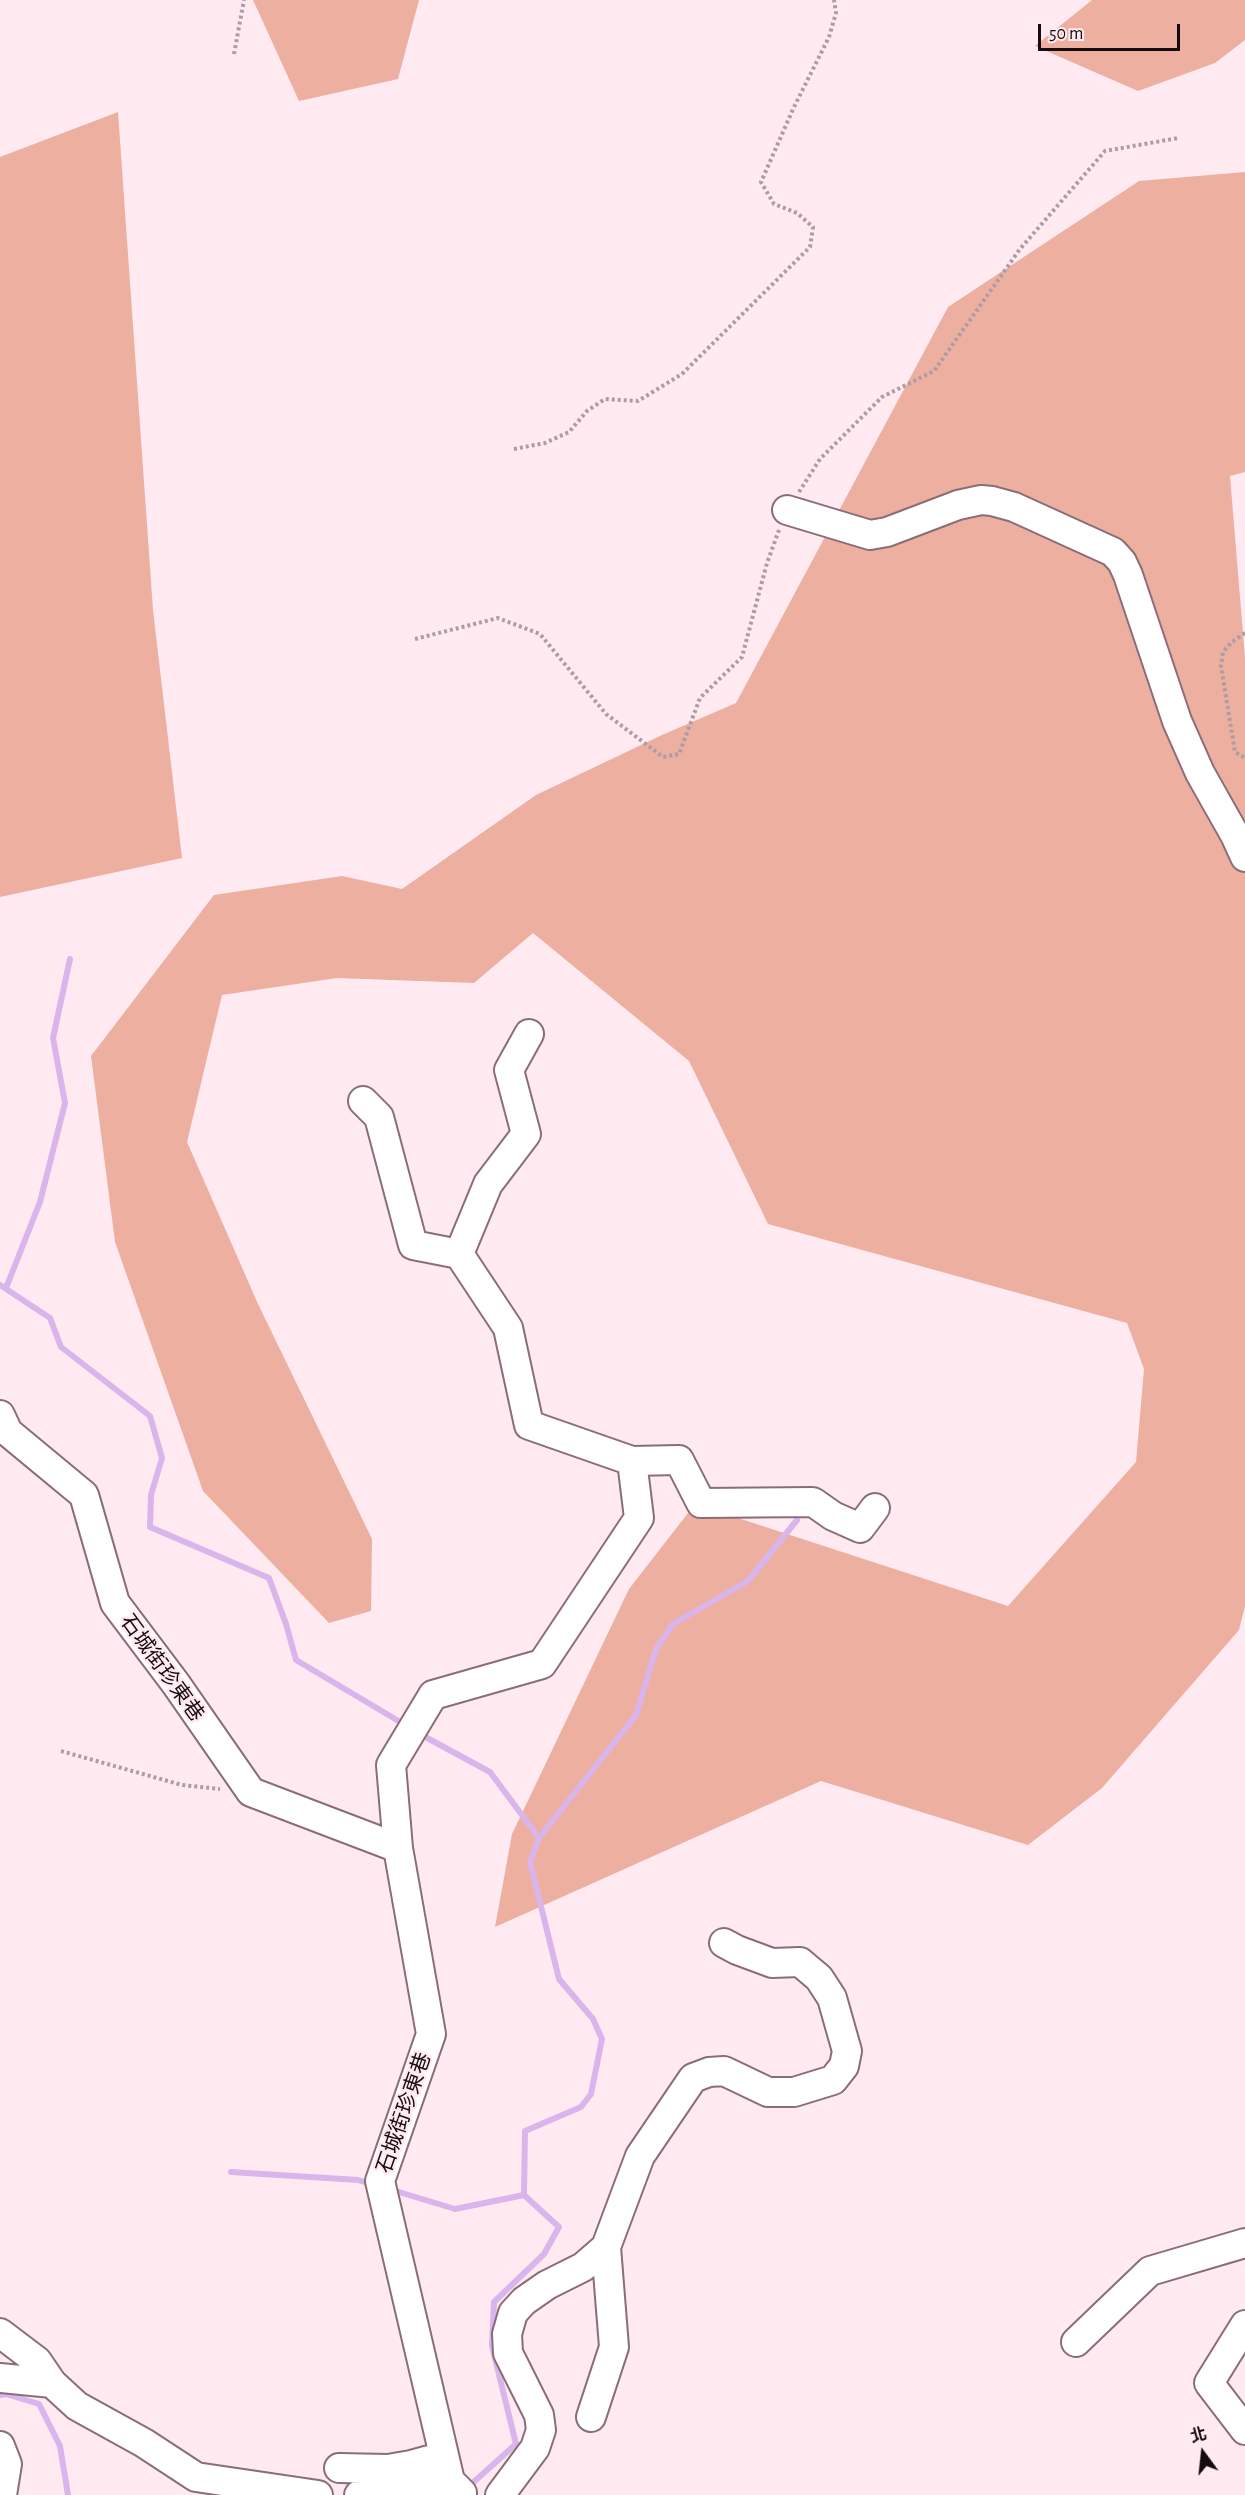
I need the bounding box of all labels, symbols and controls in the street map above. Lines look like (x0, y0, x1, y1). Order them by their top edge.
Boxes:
scale bar (1041, 12, 1184, 50)
text: 50 m (1049, 25, 1083, 43)
street label: 石城街珍東巷 (115, 1610, 209, 1726)
street label: 石城街珍東巷 (372, 2049, 436, 2177)
north arrow (1173, 2423, 1233, 2483)
text: 北 (1189, 2426, 1208, 2445)

